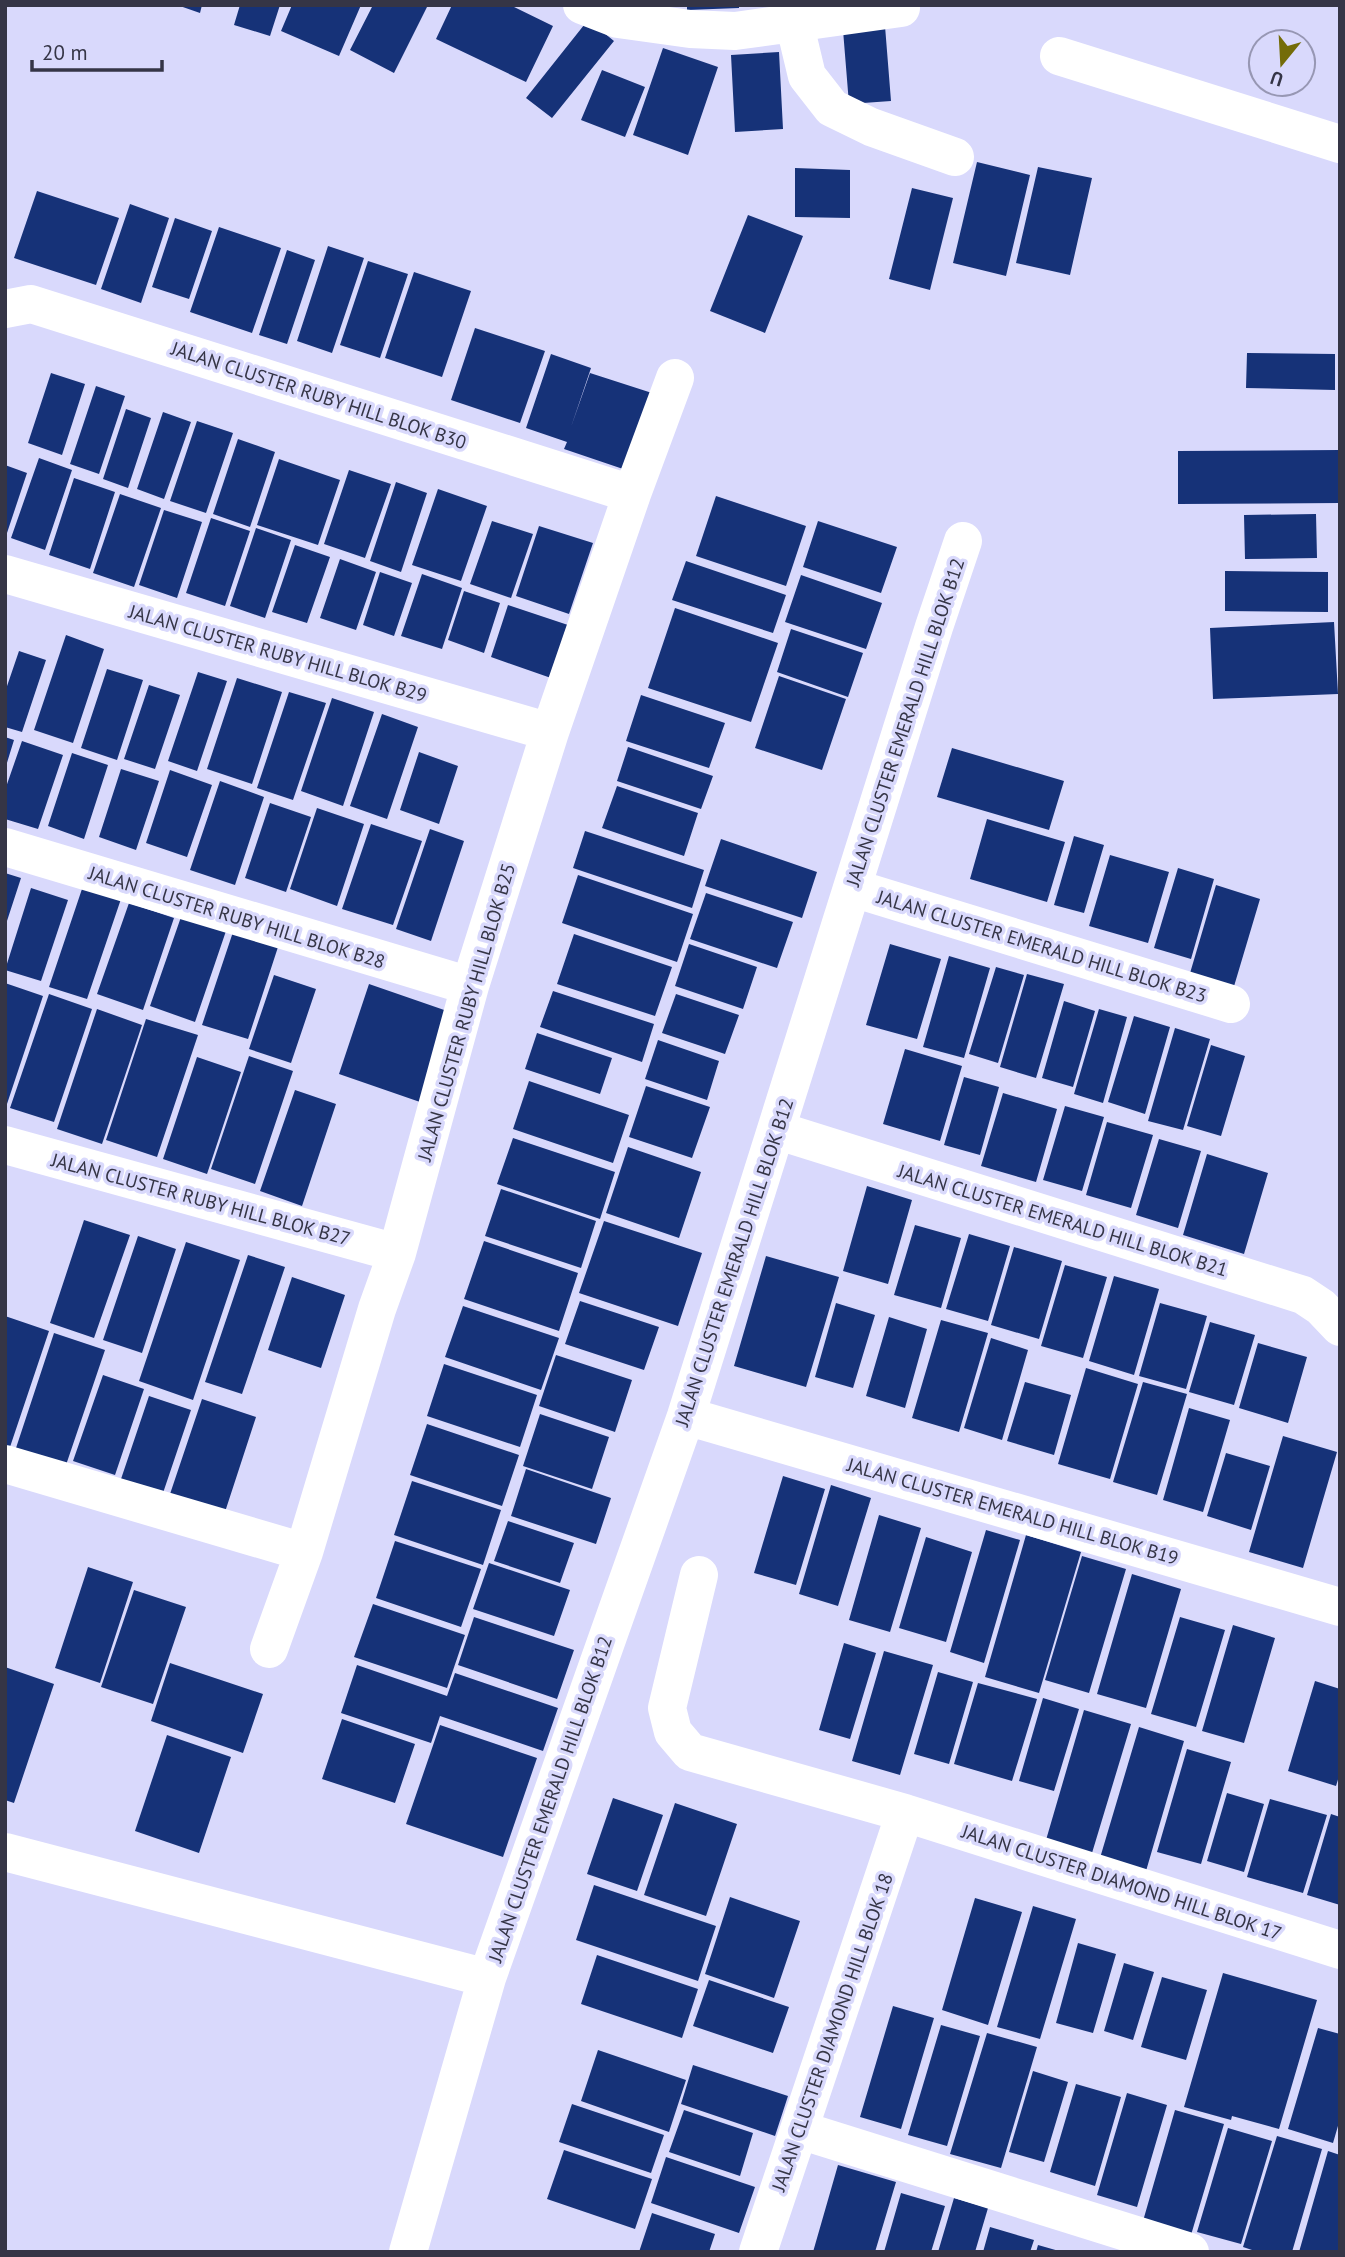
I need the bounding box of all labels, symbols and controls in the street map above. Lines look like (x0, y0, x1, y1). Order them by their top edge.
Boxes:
scale bar (32, 28, 161, 72)
north arrow (1247, 28, 1317, 98)
text: 20 m (42, 39, 88, 66)
text: U (1267, 66, 1286, 92)
street label: JALAN CLUSTER RUBY HILL BLOK B30 (168, 336, 469, 454)
street label: JALAN CLUSTER EMERALD HILL BLOK B12 (840, 555, 969, 890)
street label: JALAN CLUSTER RUBY HILL BLOK B29 (125, 599, 430, 707)
street label: JALAN CLUSTER RUBY HILL BLOK B28 (85, 860, 388, 974)
street label: JALAN CLUSTER RUBY HILL BLOK B25 (412, 860, 520, 1165)
street label: JALAN CLUSTER EMERALD HILL BLOK B23 (873, 884, 1210, 1008)
street label: JALAN CLUSTER EMERALD HILL BLOK B12 (669, 1095, 798, 1430)
street label: JALAN CLUSTER RUBY HILL BLOK B27 (48, 1147, 353, 1251)
street label: JALAN CLUSTER EMERALD HILL BLOK B21 (894, 1158, 1231, 1282)
street label: JALAN CLUSTER EMERALD HILL BLOK B19 (844, 1452, 1181, 1570)
street label: JALAN CLUSTER EMERALD HILL BLOK B12 (482, 1633, 617, 1966)
street label: JALAN CLUSTER DIAMOND HILL BLOK 17 (958, 1819, 1285, 1945)
street label: JALAN CLUSTER DIAMOND HILL BLOK 18 (766, 1870, 898, 2195)

